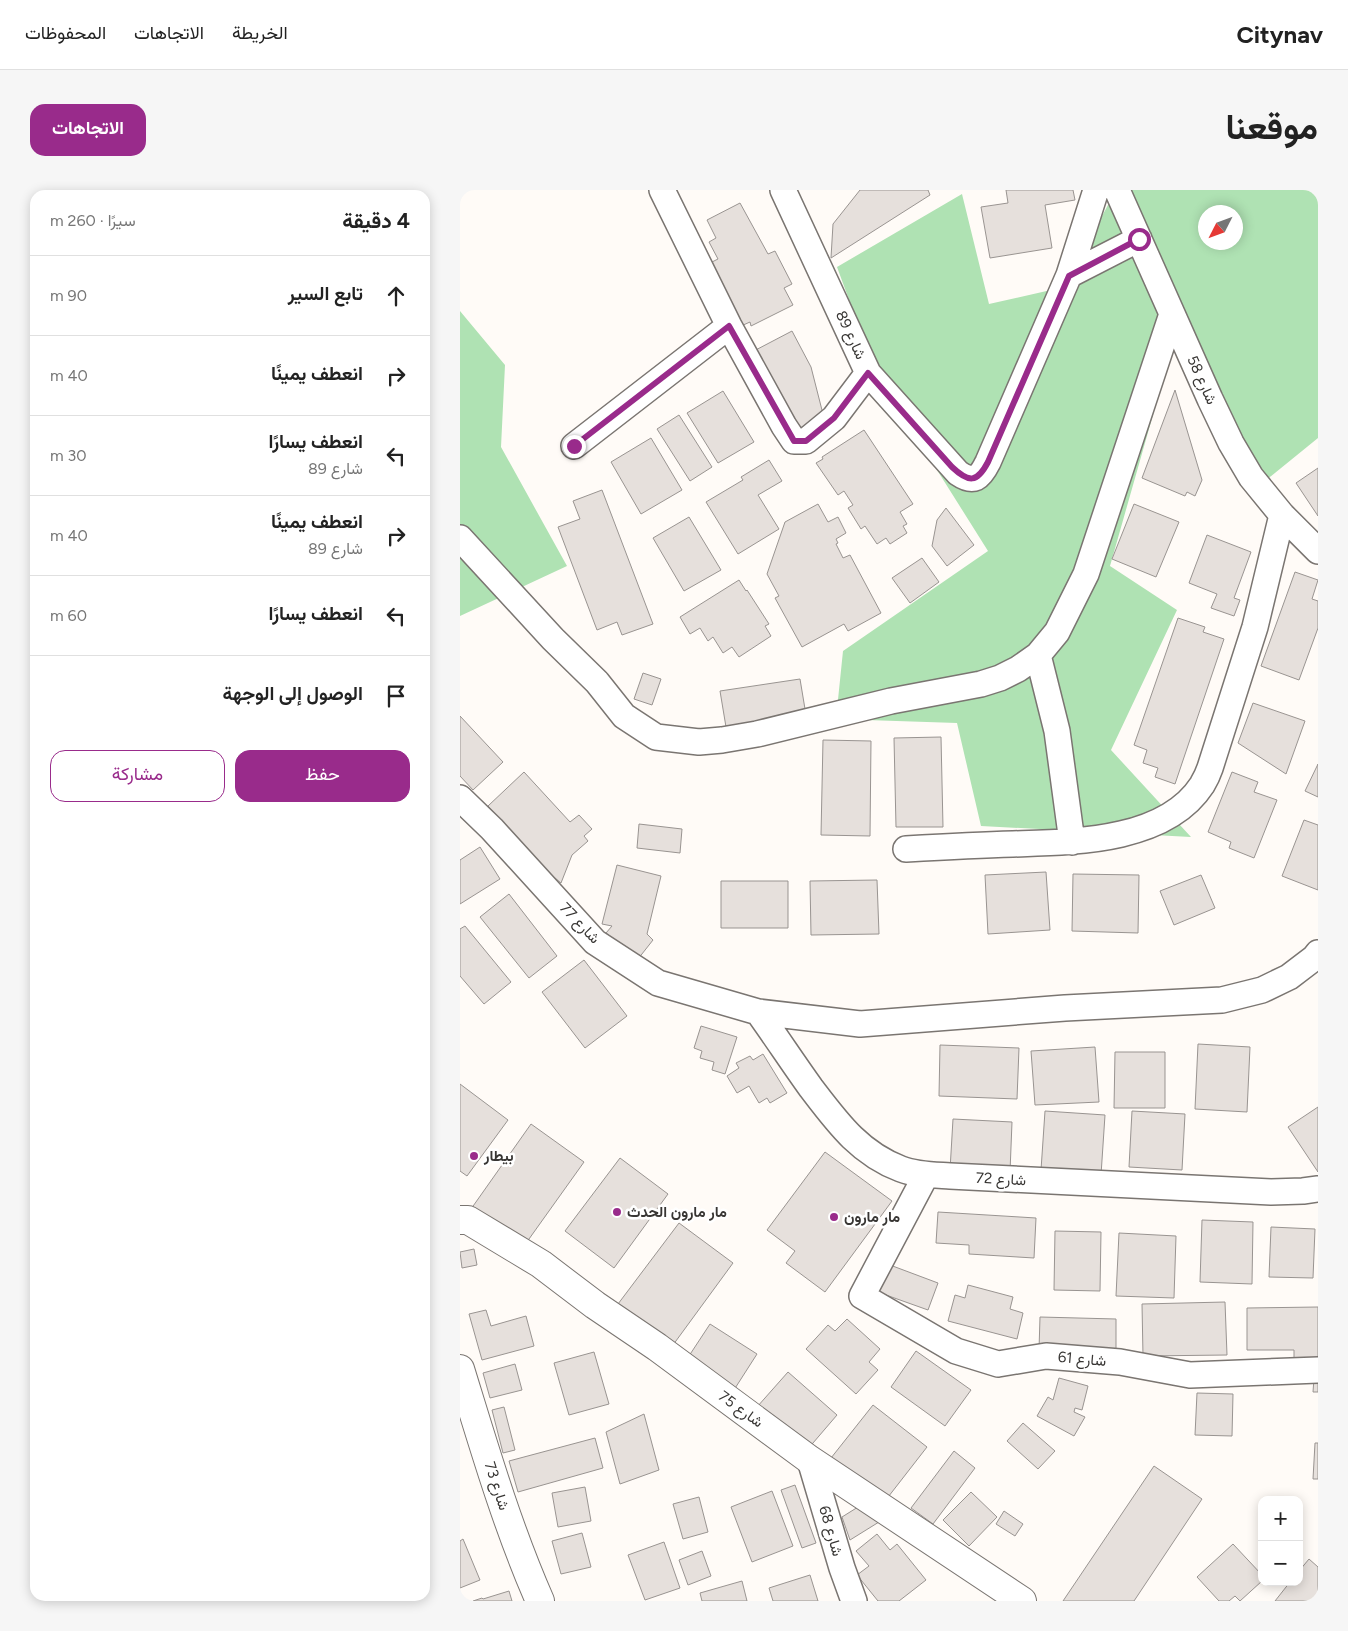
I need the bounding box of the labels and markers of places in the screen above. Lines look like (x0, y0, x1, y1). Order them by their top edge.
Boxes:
place label: بيطار (483, 1147, 514, 1165)
marker: بيطار (468, 1150, 480, 1162)
place label: مار مارون الحدث (627, 1203, 727, 1221)
marker: مار مارون الحدث (611, 1206, 623, 1218)
place label: مار مارون (844, 1208, 900, 1226)
marker: مار مارون (828, 1211, 840, 1223)

